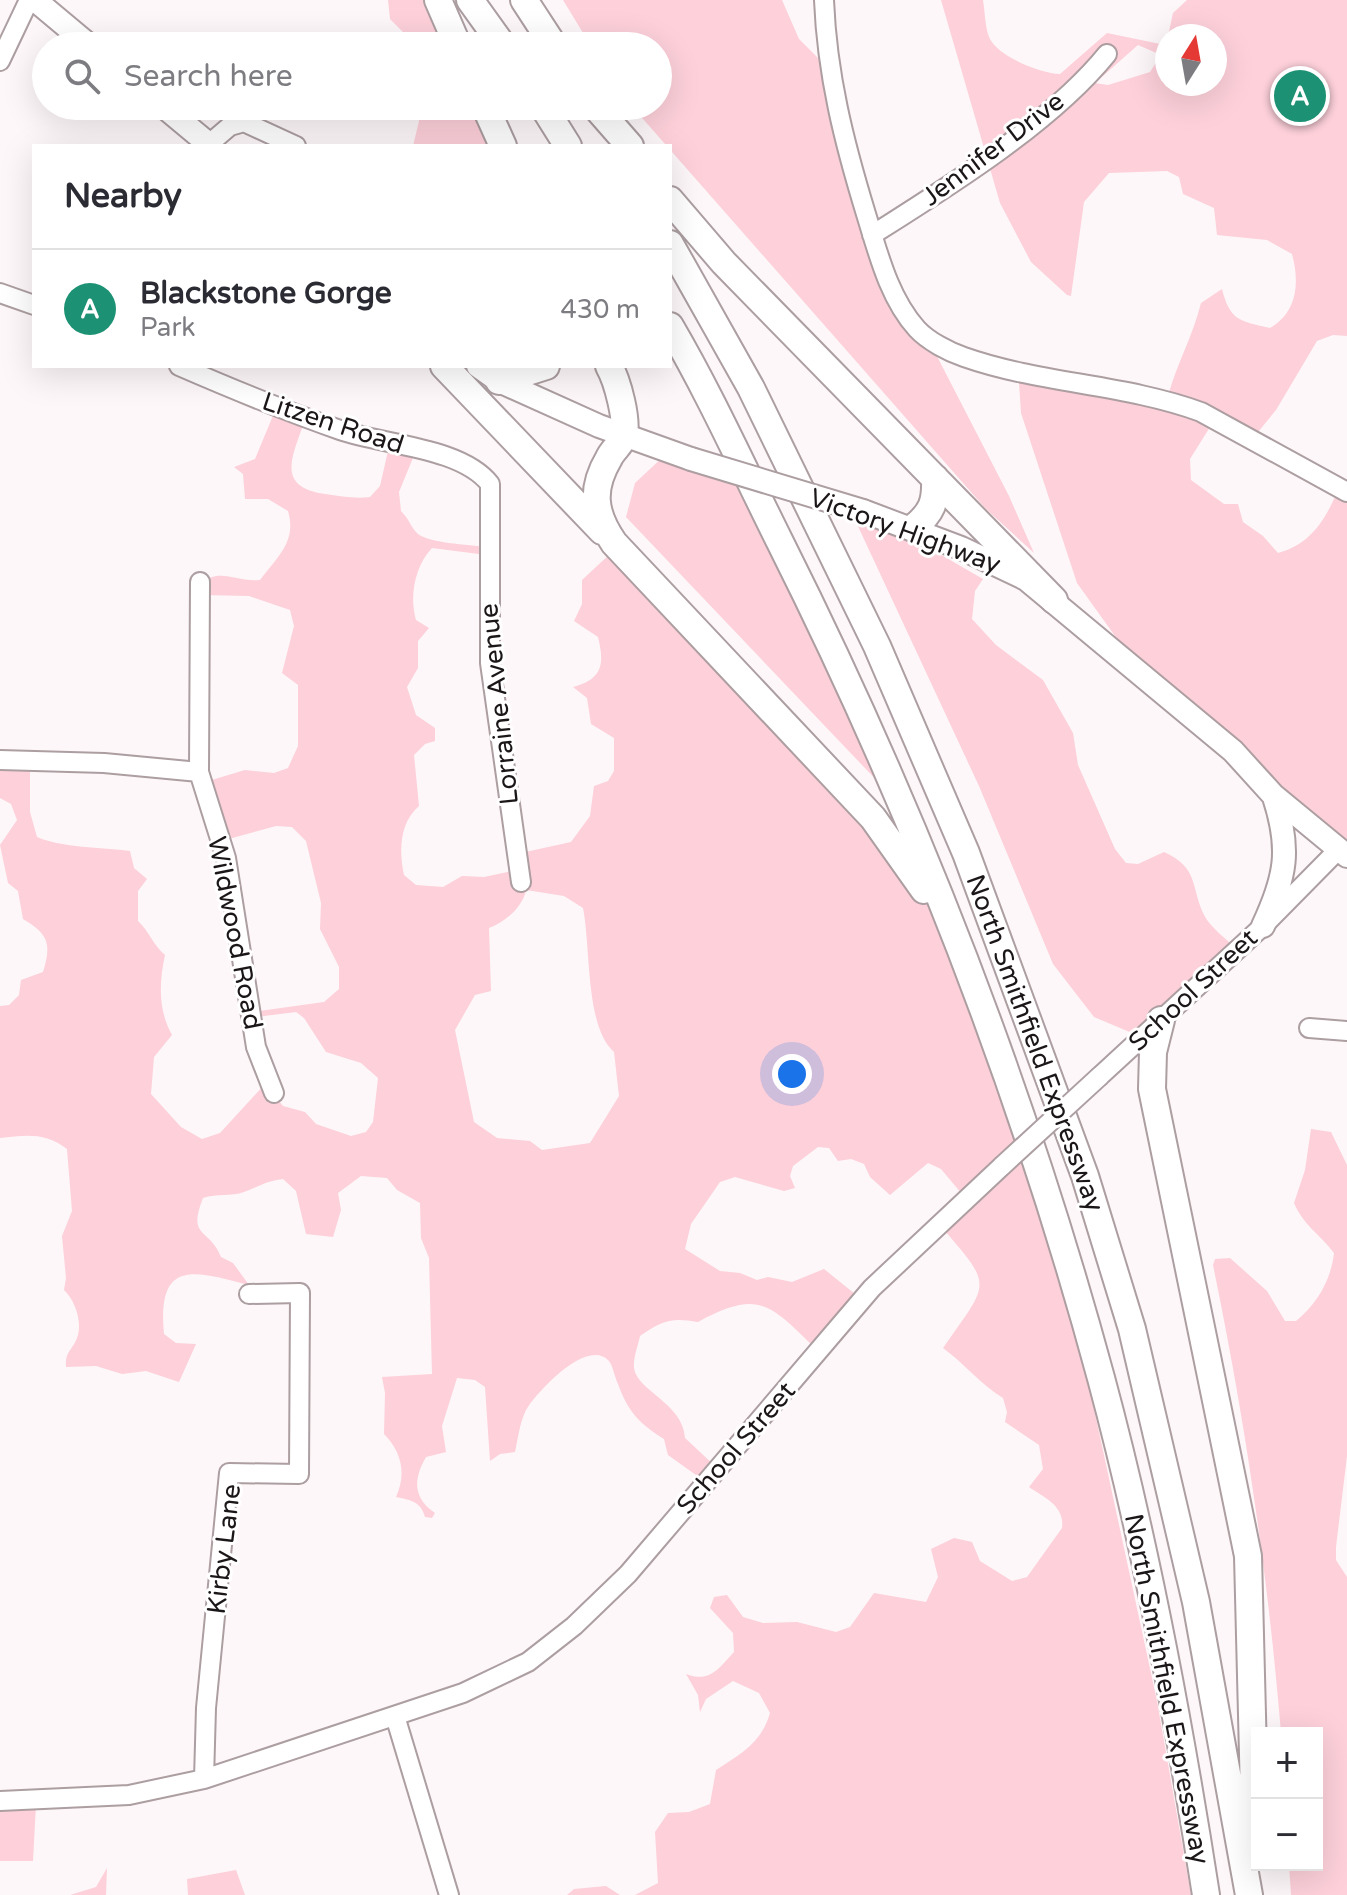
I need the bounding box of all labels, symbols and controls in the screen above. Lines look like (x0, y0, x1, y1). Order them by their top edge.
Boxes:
north arrow (1155, 24, 1227, 96)
search box (32, 32, 672, 120)
icon: search (60, 54, 104, 98)
text: Search here (124, 58, 293, 95)
pin: A (1274, 66, 1326, 126)
street label: Jennifer Drive (916, 86, 1070, 212)
text: Nearby (64, 176, 182, 217)
text: Blackstone Gorge (140, 275, 392, 312)
text: A (80, 294, 100, 325)
text: 430 m (560, 294, 640, 325)
text: Park (140, 312, 196, 343)
street label: Litzen Road (258, 386, 408, 460)
street label: Victory Highway (805, 482, 1005, 580)
street label: Lorraine Avenue (473, 602, 525, 806)
street label: Wildwood Road (201, 834, 269, 1032)
street label: North Smithfield Expressway (960, 870, 1111, 1216)
street label: School Street (1122, 922, 1264, 1058)
your location (772, 1054, 812, 1094)
street label: School Street (670, 1376, 802, 1520)
street label: Kirby Lane (201, 1482, 247, 1616)
street label: North Smithfield Expressway (1118, 1511, 1216, 1867)
map controls (1251, 1727, 1323, 1871)
button: + (1251, 1727, 1323, 1799)
button: − (1251, 1799, 1323, 1871)

